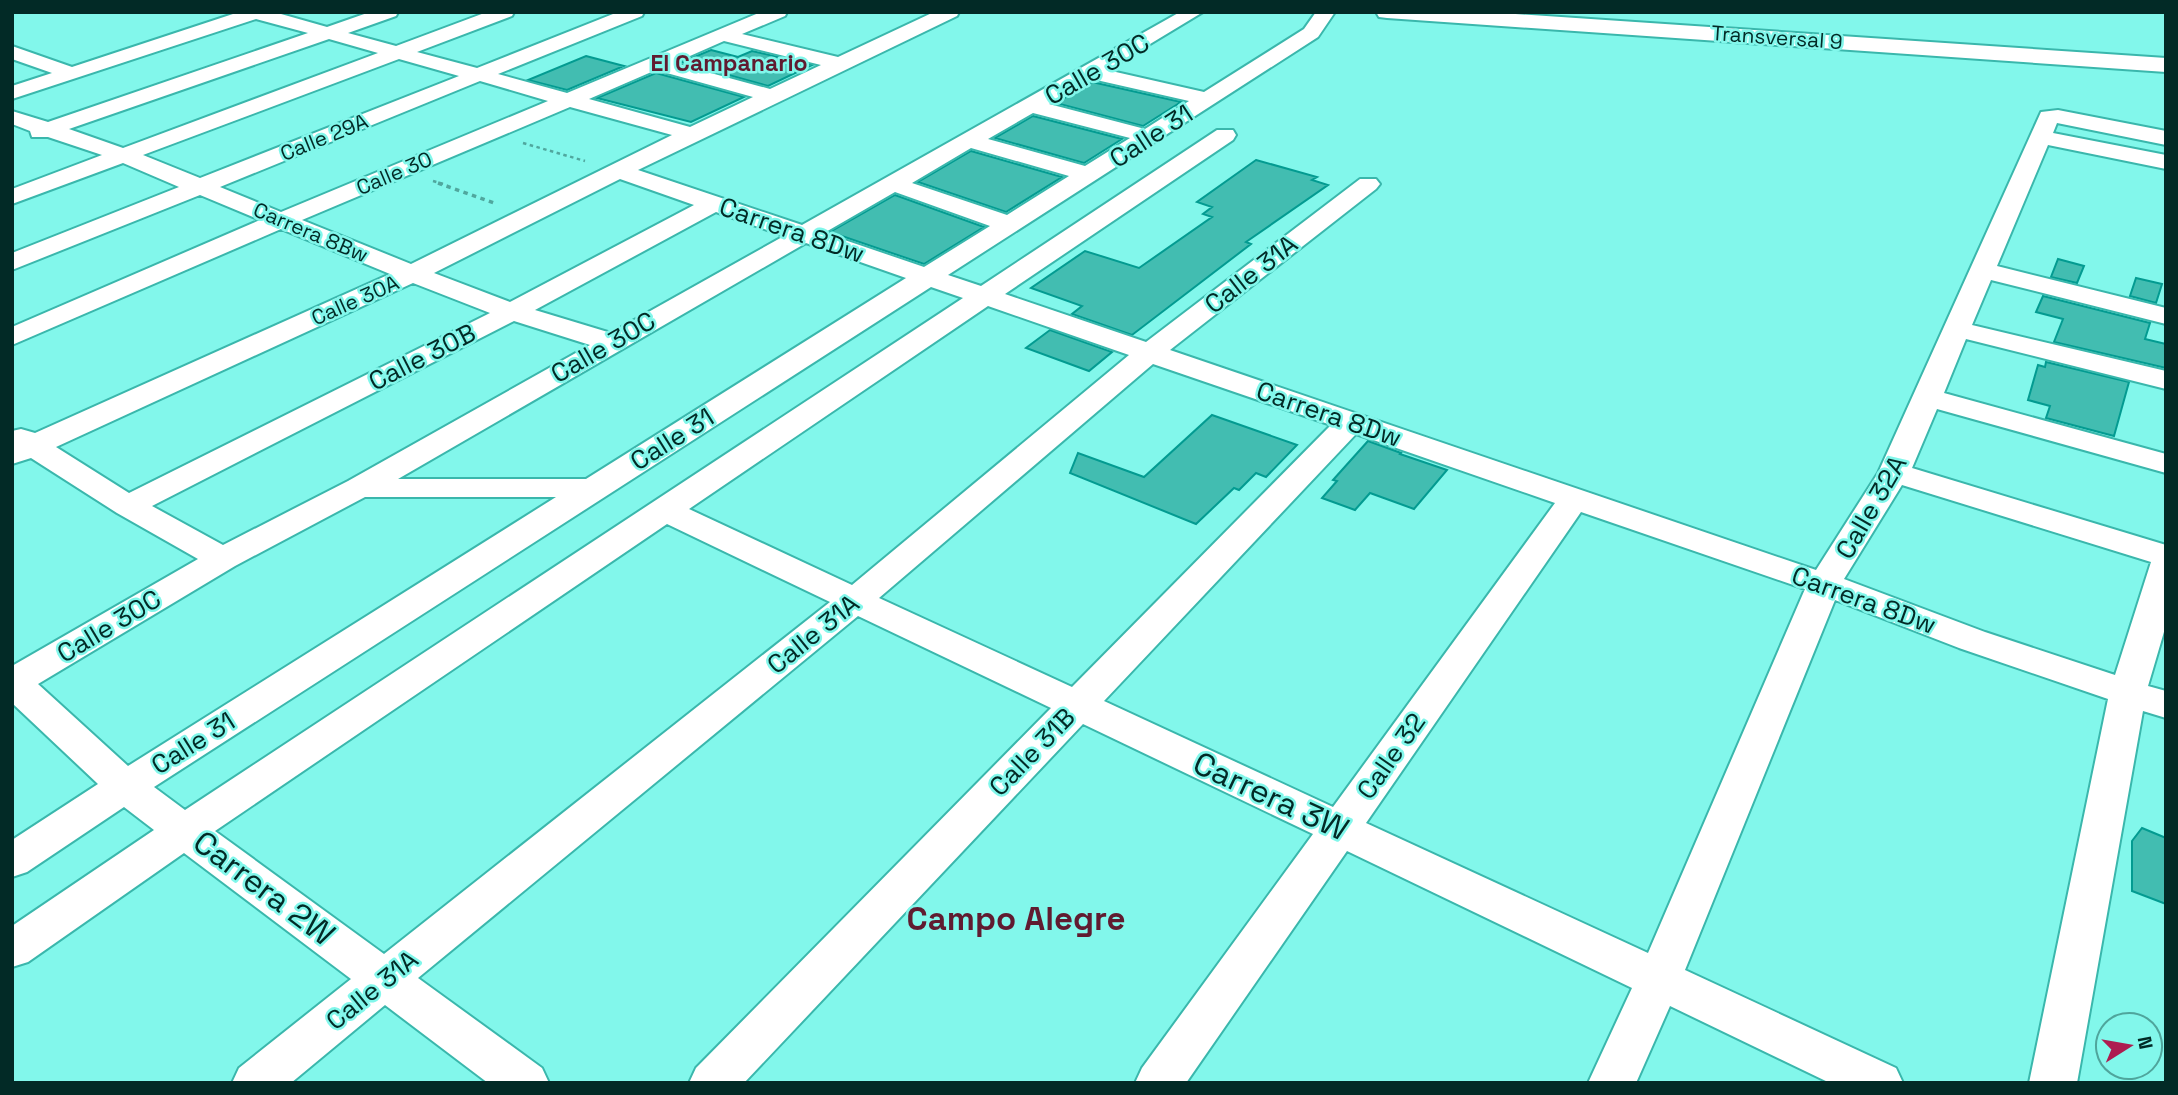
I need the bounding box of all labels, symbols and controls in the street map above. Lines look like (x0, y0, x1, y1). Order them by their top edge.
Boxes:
street label: Transversal 9 (1710, 19, 1844, 55)
street label: Calle 30C (1038, 25, 1156, 113)
district label: El Campanario (650, 48, 808, 78)
street label: Calle 31 (1103, 97, 1199, 175)
street label: Calle 29A (276, 107, 372, 167)
street label: Calle 30 (352, 145, 436, 201)
street label: Carrera 8Dw (715, 189, 869, 271)
street label: Carrera 8Bw (249, 196, 373, 268)
street label: Calle 31A (1198, 227, 1304, 321)
street label: Calle 30A (307, 269, 403, 331)
street label: Calle 30C (544, 303, 662, 391)
street label: Calle 30B (363, 316, 481, 398)
street label: Carrera 8Dw (1252, 373, 1406, 455)
street label: Calle 31 (624, 400, 720, 478)
street label: Calle 32A (1828, 449, 1914, 565)
street label: Carrera 8Dw (1787, 558, 1941, 642)
street label: Calle 30C (51, 582, 167, 670)
street label: Calle 31A (760, 586, 866, 682)
street label: Calle 31B (982, 701, 1082, 803)
street label: Calle 31 (145, 704, 241, 782)
street label: Calle 32 (1349, 706, 1433, 806)
street label: Carrera 3W (1187, 743, 1355, 849)
street label: Carrera 2W (185, 822, 343, 954)
district label: Campo Alegre (906, 898, 1126, 940)
street label: Calle 31A (319, 942, 425, 1038)
north arrow (2094, 1011, 2164, 1081)
text: N (2132, 1034, 2159, 1051)

